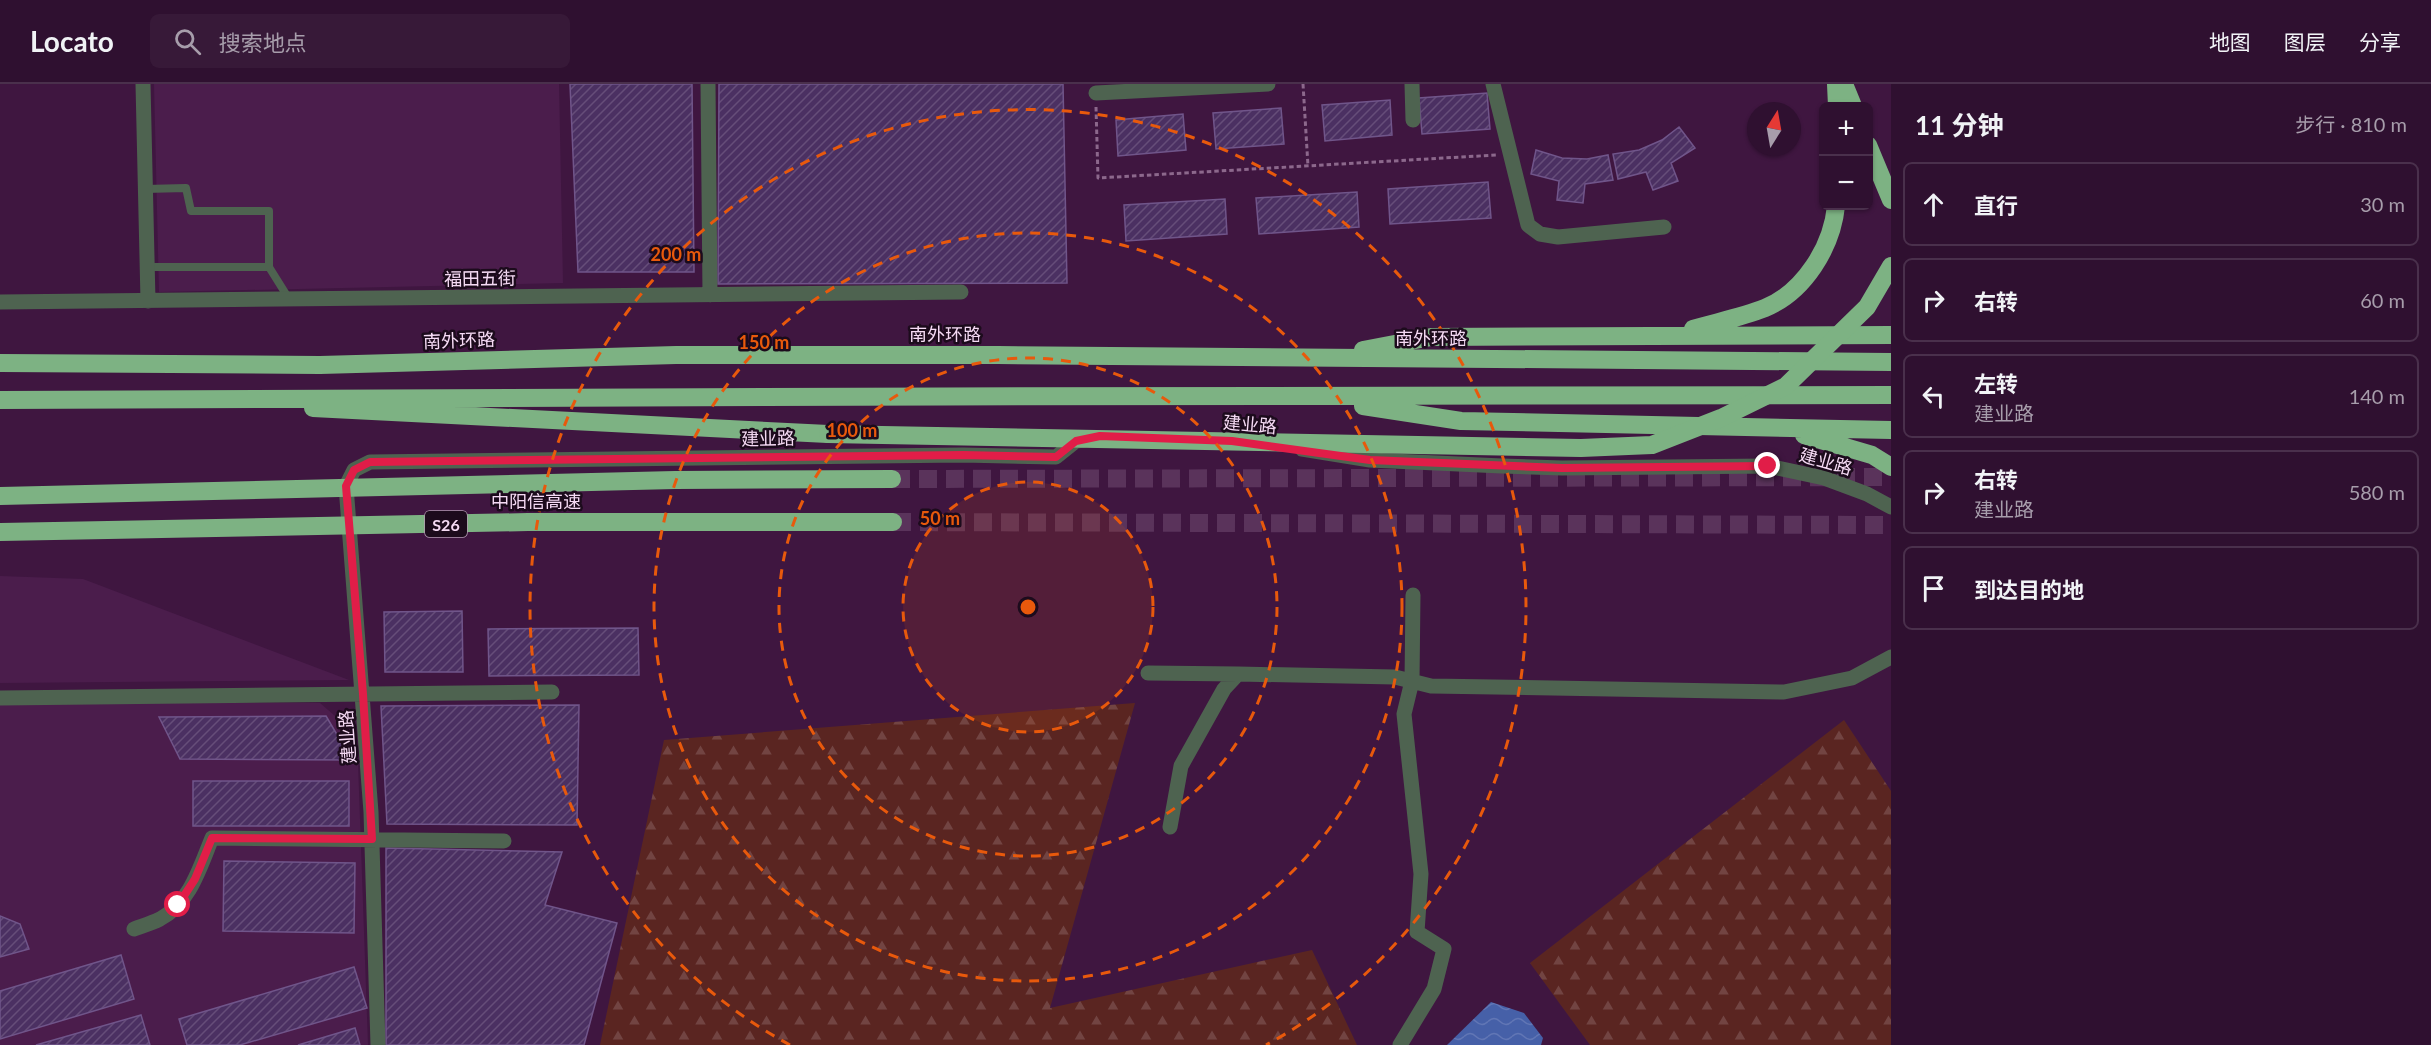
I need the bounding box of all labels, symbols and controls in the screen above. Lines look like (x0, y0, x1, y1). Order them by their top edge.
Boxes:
search box (150, 14, 570, 68)
text: Locato (30, 24, 114, 58)
icon: search (171, 25, 204, 58)
text: 搜索地点 (219, 29, 307, 56)
text: 地图 (2209, 29, 2251, 54)
text: 图层 (2284, 29, 2326, 54)
text: 分享 (2359, 29, 2401, 54)
north arrow (1747, 102, 1801, 156)
map controls (1819, 102, 1873, 210)
button: + (1819, 102, 1873, 156)
text: 11 分钟 (1915, 109, 2003, 141)
text: 步行 · 810 m (2295, 112, 2407, 136)
button: − (1819, 156, 1873, 210)
icon: ahead (1917, 188, 1950, 221)
text: 直行 (1974, 192, 2018, 219)
text: 30 m (2360, 192, 2405, 216)
text: 200 m (651, 243, 701, 265)
street label: 福田五街 (444, 266, 516, 290)
icon: right (1917, 284, 1950, 317)
text: 右转 (1974, 288, 2018, 315)
text: 60 m (2360, 288, 2405, 312)
street label: 南外环路 (909, 323, 981, 345)
street label: 南外环路 (1395, 327, 1467, 349)
street label: 南外环路 (423, 328, 495, 352)
text: 150 m (739, 331, 789, 353)
text: 左转 (1974, 370, 2018, 397)
icon: left (1917, 380, 1950, 413)
text: 140 m (2349, 384, 2405, 408)
text: 建业路 (1974, 401, 2034, 425)
street label: 建业路 (1222, 411, 1278, 437)
text: 100 m (827, 419, 877, 441)
street label: 建业路 (741, 427, 795, 449)
street label: 建业路 (1797, 443, 1855, 479)
route end (1754, 452, 1780, 478)
text: 右转 (1974, 466, 2018, 493)
icon: right (1917, 476, 1950, 509)
text: 580 m (2349, 480, 2405, 504)
street label: 中阳信高速 (491, 490, 581, 512)
text: 建业路 (1974, 497, 2034, 521)
text: 50 m (920, 507, 960, 529)
road number: S26 (425, 511, 467, 537)
icon: arrive (1917, 572, 1950, 605)
text: 到达目的地 (1974, 576, 2084, 603)
centre of rings (1018, 597, 1038, 617)
street label: 建业路 (334, 709, 360, 765)
route start (164, 891, 190, 917)

